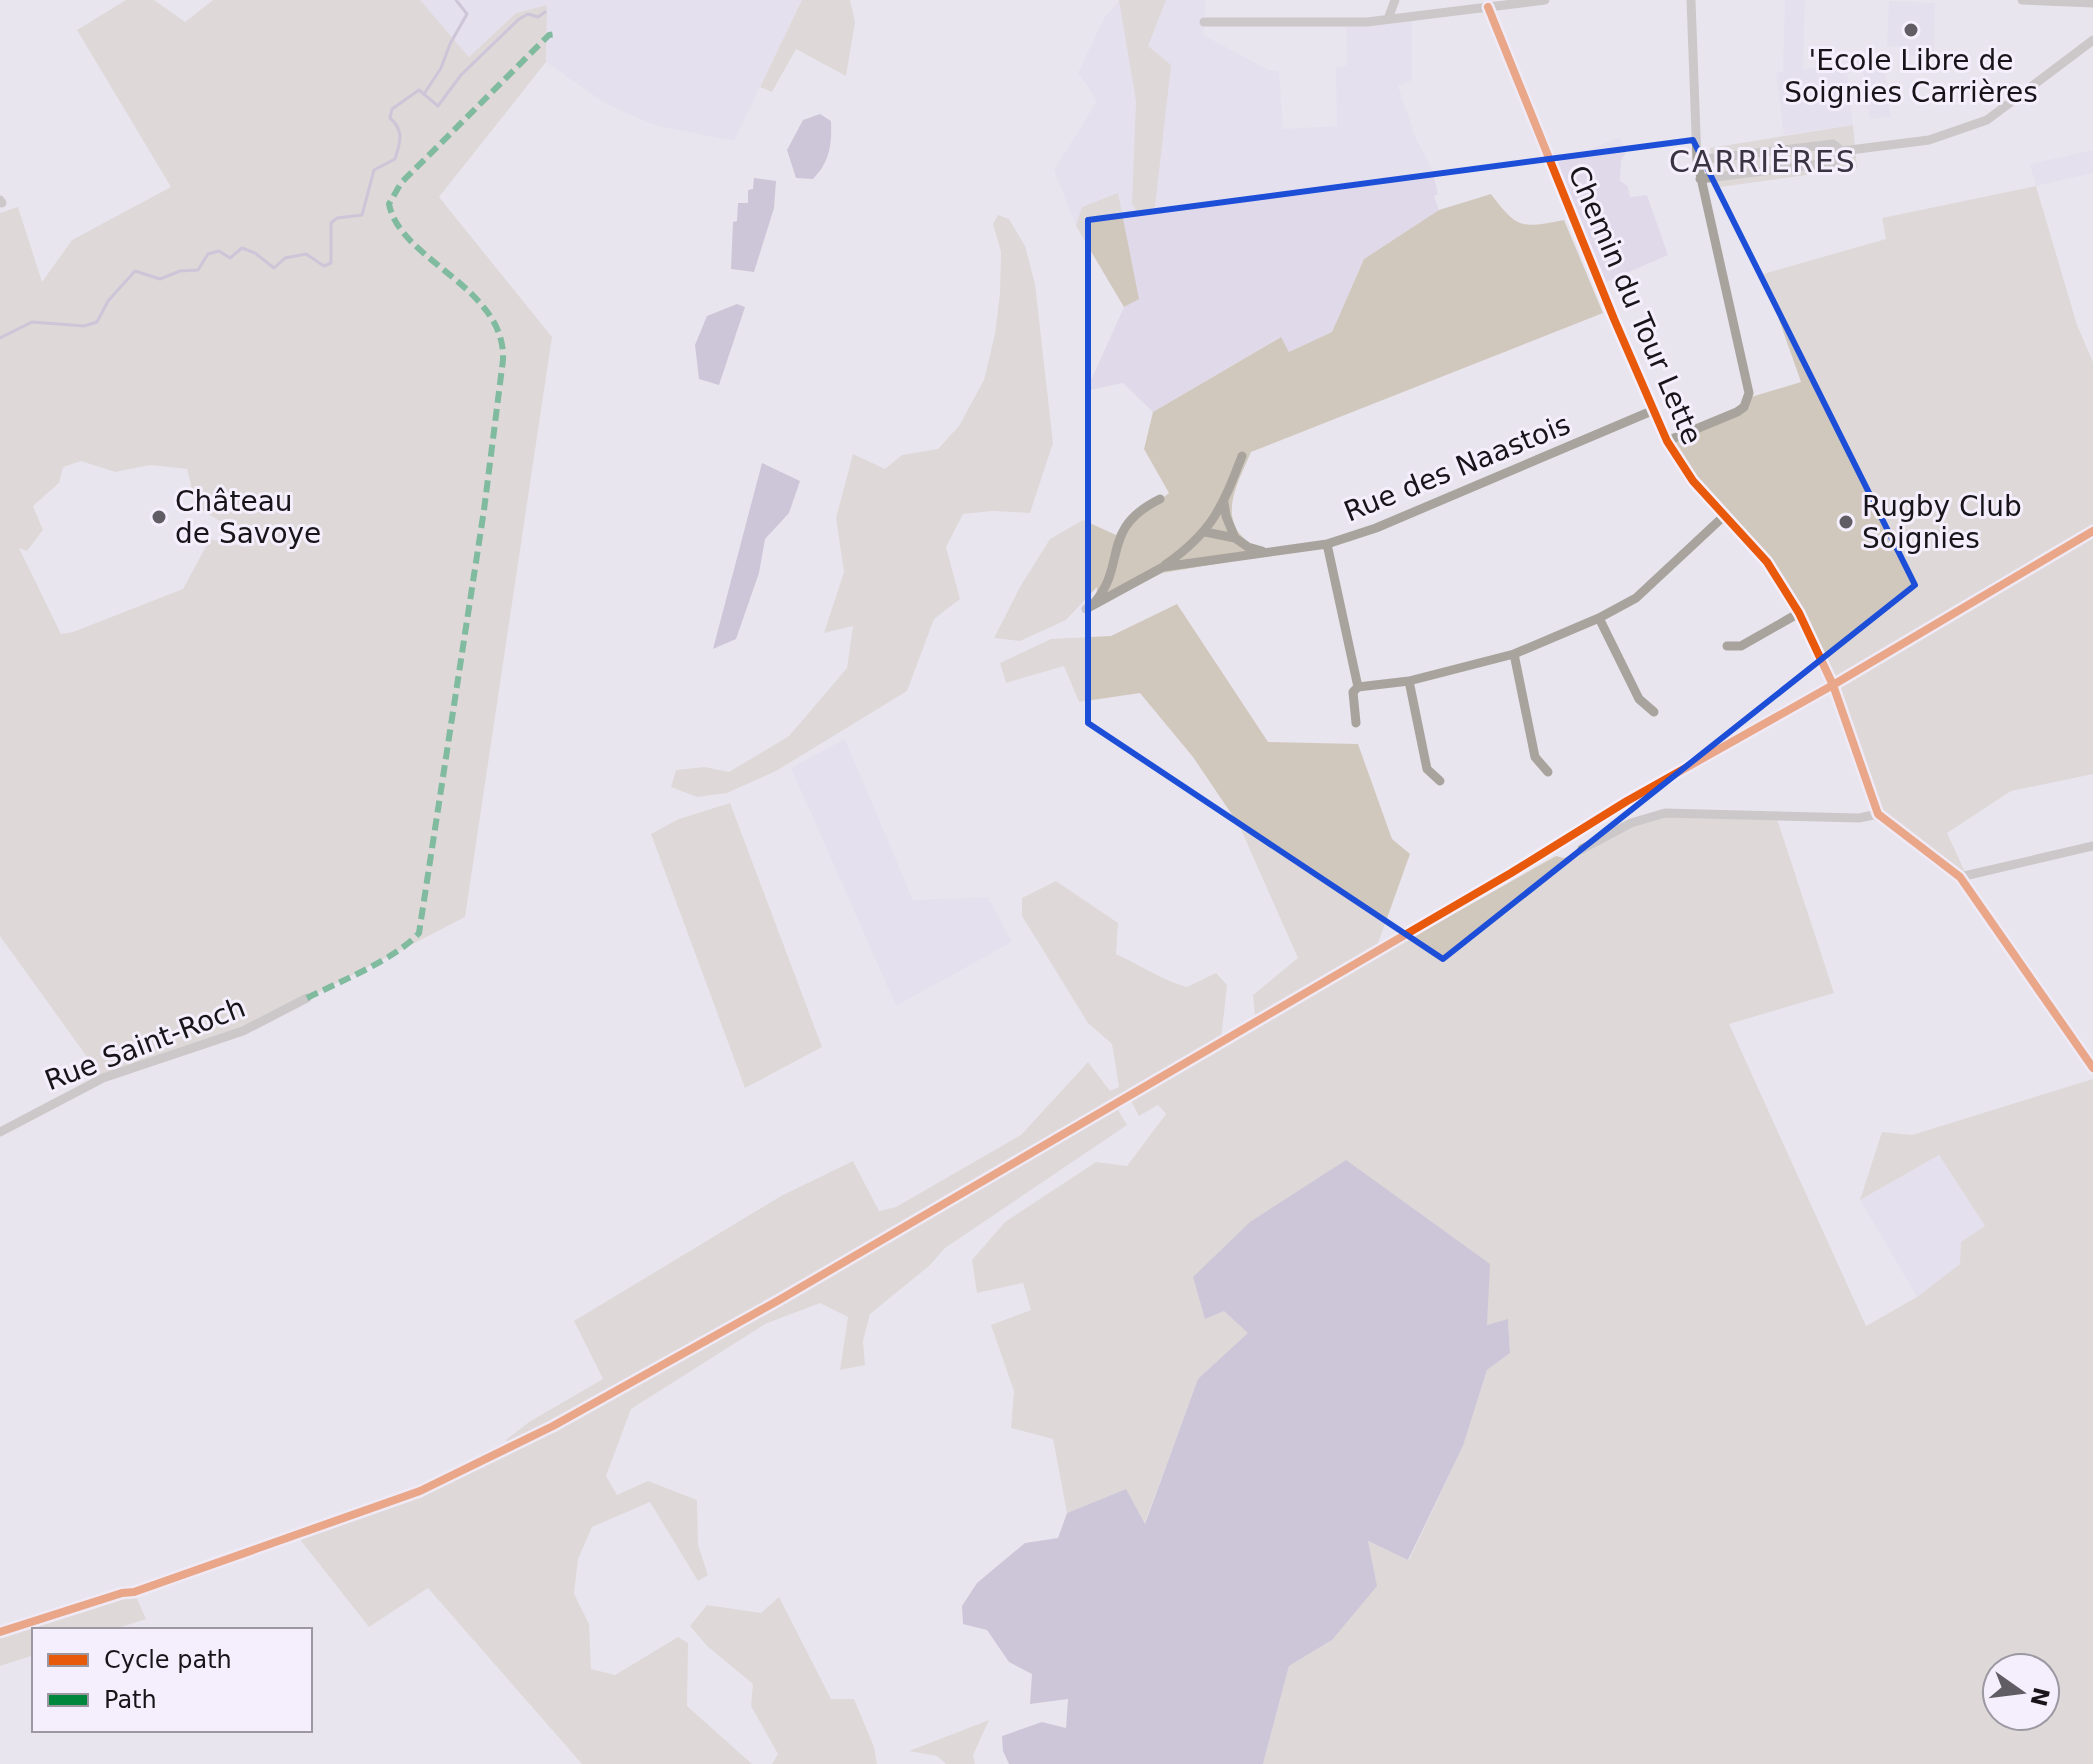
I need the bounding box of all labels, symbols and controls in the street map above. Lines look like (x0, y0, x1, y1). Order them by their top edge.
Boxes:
marker: 'Ecole Libre de Soignies Carrières (1902, 21, 1920, 39)
place label: 'Ecole Libre de Soignies Carrières (1784, 44, 2038, 109)
district label: CARRIÈRES (1669, 144, 1857, 179)
street label: Chemin du Tour Lette (1561, 161, 1709, 449)
street label: Rue des Naastois (1339, 408, 1575, 528)
place label: Château de Savoye (175, 485, 321, 550)
place label: Rugby Club Soignies (1862, 490, 2022, 555)
marker: Château de Savoye (150, 508, 168, 526)
marker: Rugby Club Soignies (1837, 513, 1855, 531)
street label: Rue Saint-Roch (40, 991, 250, 1097)
legend (32, 1628, 312, 1732)
text: Cycle path (104, 1646, 232, 1674)
north arrow (1981, 1652, 2061, 1732)
text: N (2026, 1685, 2054, 1709)
text: Path (104, 1686, 157, 1714)

